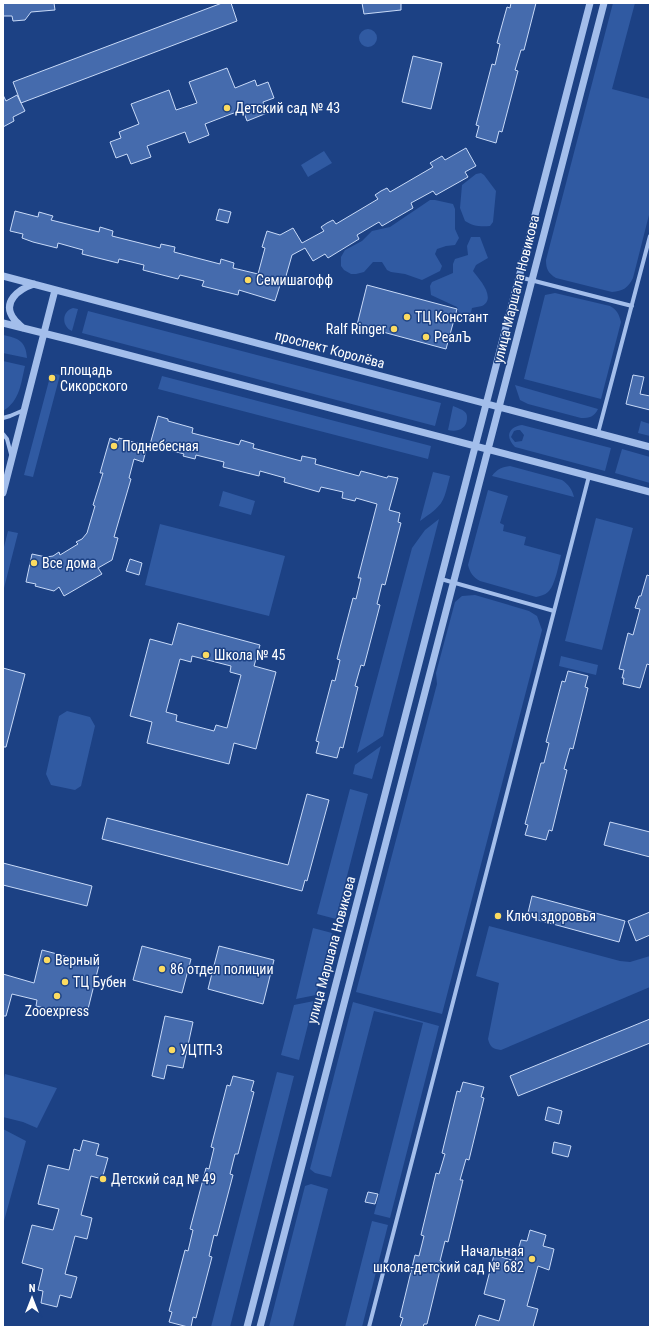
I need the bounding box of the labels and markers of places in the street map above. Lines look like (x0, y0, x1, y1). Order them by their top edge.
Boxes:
place label: Детский сад № 43 (235, 100, 340, 116)
marker: Детский сад № 43 (222, 103, 232, 113)
place label: Семишагофф (256, 272, 333, 288)
marker: Семишагофф (243, 275, 253, 285)
place label: ТЦ Констант (415, 309, 488, 325)
marker: ТЦ Констант (402, 312, 412, 322)
place label: Ralf Ringer (326, 321, 386, 337)
marker: Ralf Ringer (389, 324, 399, 334)
place label: РеалЪ (434, 329, 471, 345)
marker: РеалЪ (421, 332, 431, 342)
place label: площадь Сикорского (60, 362, 128, 394)
marker: площадь Сикорского (47, 373, 57, 383)
place label: Поднебесная (122, 438, 199, 454)
marker: Поднебесная (109, 441, 119, 451)
place label: Все дома (42, 555, 96, 571)
marker: Все дома (29, 558, 39, 568)
place label: Школа № 45 (214, 647, 286, 663)
marker: Школа № 45 (201, 650, 211, 660)
place label: Ключ здоровья (506, 908, 596, 924)
marker: Ключ здоровья (493, 911, 503, 921)
place label: Верный (55, 952, 100, 968)
marker: Верный (42, 955, 52, 965)
place label: 86 отдел полиции (170, 961, 274, 977)
marker: 86 отдел полиции (157, 964, 167, 974)
place label: ТЦ Бубен (73, 974, 126, 990)
marker: ТЦ Бубен (60, 977, 70, 987)
marker: Zooexpress (52, 991, 62, 1001)
place label: Zooexpress (25, 1003, 89, 1019)
place label: УЦТП-3 (180, 1042, 223, 1058)
marker: УЦТП-3 (167, 1045, 177, 1055)
place label: Детский сад № 49 (111, 1171, 216, 1187)
marker: Детский сад № 49 (98, 1174, 108, 1184)
place label: Начальная школа-детский сад № 682 (373, 1243, 524, 1275)
marker: Начальная школа-детский сад № 682 (527, 1254, 537, 1264)

